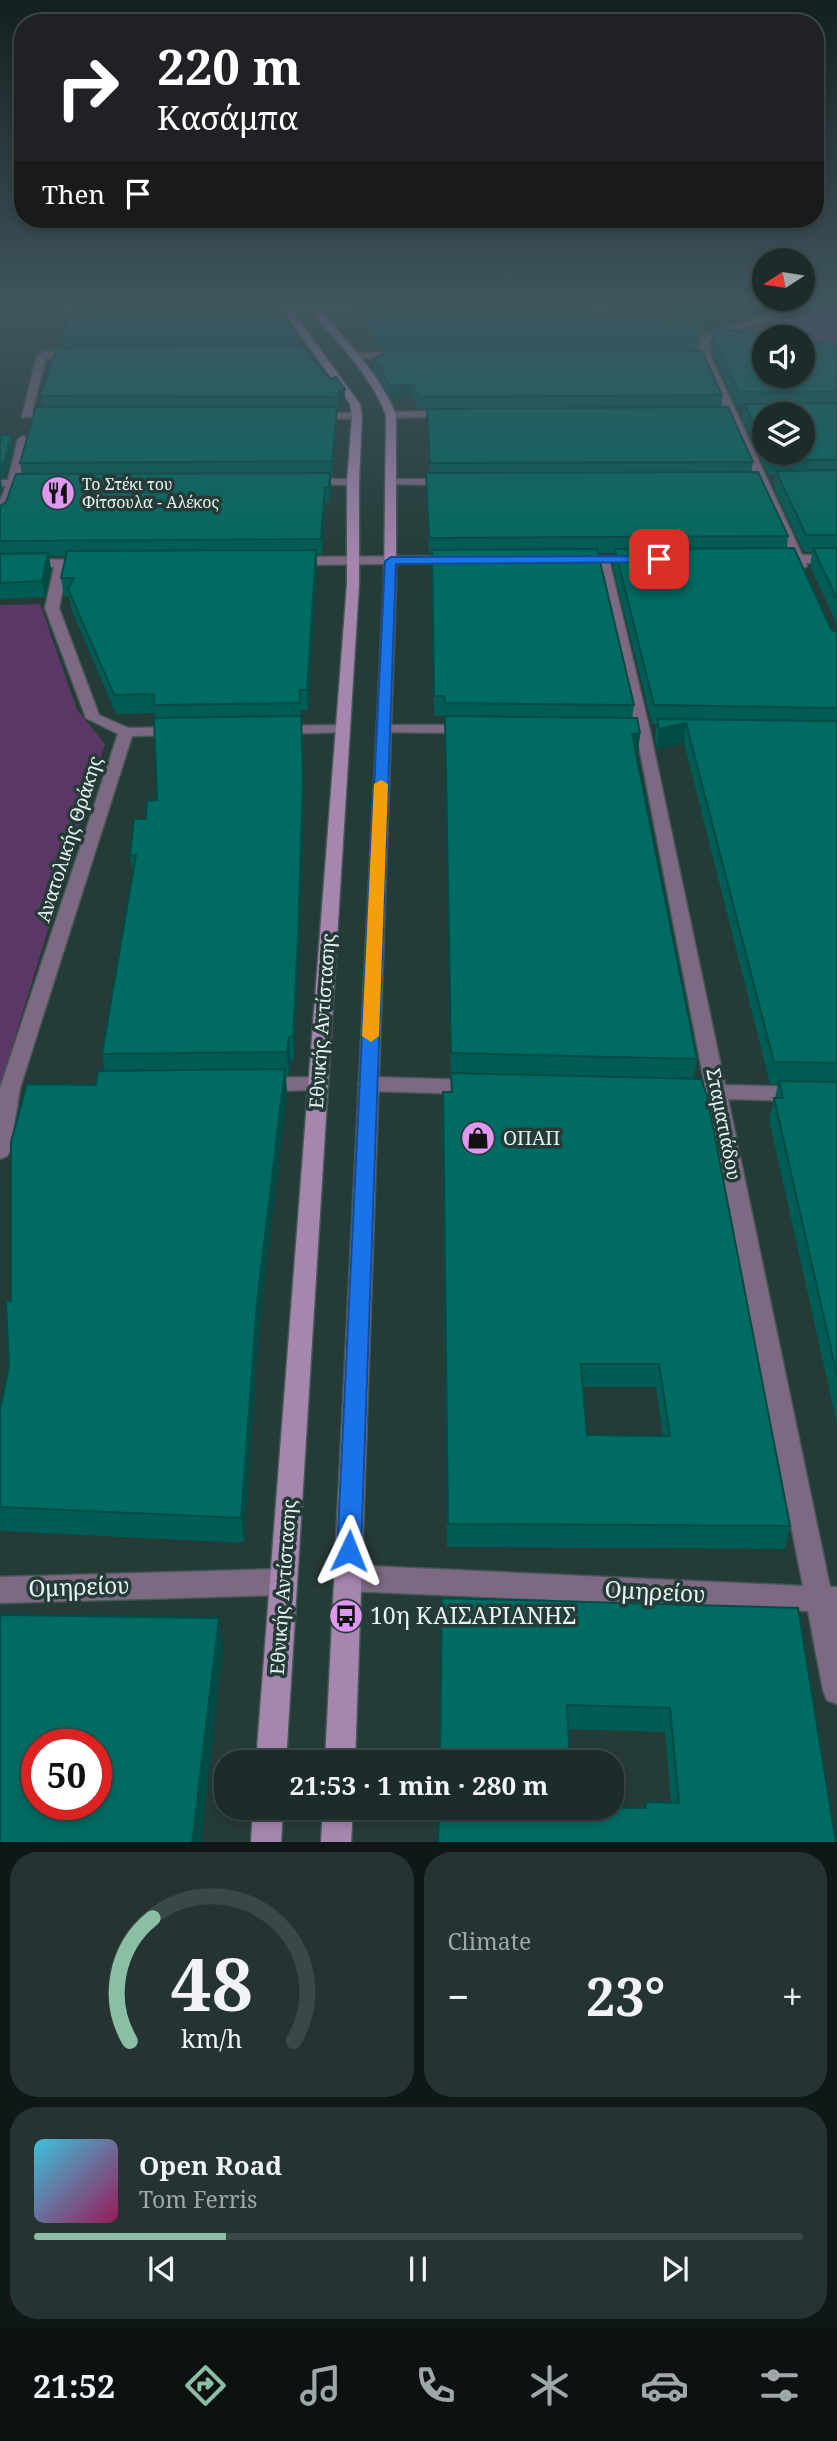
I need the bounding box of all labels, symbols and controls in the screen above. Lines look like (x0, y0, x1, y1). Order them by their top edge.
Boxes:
text: 220 m (157, 33, 301, 99)
icon: right (42, 42, 133, 133)
text: Κασάμπα (157, 96, 299, 139)
icon: arrive (119, 175, 157, 213)
text: Then (42, 176, 105, 212)
north arrow (752, 248, 816, 312)
map controls (752, 248, 815, 465)
button: sound (752, 325, 815, 388)
button: layers (752, 402, 815, 465)
place label: Το Στέκι του Φίτσουλα - Αλέκος (82, 473, 219, 513)
restaurant icon: Το Στέκι του Φίτσουλα - Αλέκος (39, 474, 77, 512)
pin (629, 529, 689, 589)
icon: arrive (640, 540, 678, 578)
street label: Ανατολικής Θράκης (30, 753, 108, 925)
street label: Εθνικής Αντίστασης (303, 932, 341, 1110)
street label: Σταματιάδου (700, 1066, 748, 1182)
shop icon: ΟΠΑΠ (459, 1119, 497, 1157)
place label: ΟΠΑΠ (503, 1125, 560, 1151)
street label: Εθνικής Αντίστασης (264, 1498, 302, 1676)
position arrow (312, 1514, 386, 1588)
street label: Ομηρείου (28, 1568, 130, 1604)
street label: Ομηρείου (604, 1572, 706, 1610)
bus stop icon: 10η ΚΑΙΣΑΡΙΑΝΗΣ (327, 1597, 365, 1635)
place label: 10η ΚΑΙΣΑΡΙΑΝΗΣ (370, 1599, 576, 1631)
speed limit sign: 50 (21, 1729, 112, 1820)
text: 21:53 · 1 min · 280 m (289, 1767, 549, 1803)
text: Climate (448, 1925, 531, 1957)
text: 48 (171, 1933, 253, 2032)
text: 23° (586, 1960, 665, 2031)
text: − (448, 1970, 470, 2022)
text: + (782, 1970, 803, 2022)
text: km/h (181, 2020, 243, 2054)
text: Open Road (139, 2147, 282, 2183)
text: Tom Ferris (139, 2183, 257, 2215)
icon: previous (143, 2250, 181, 2288)
icon: pause (399, 2250, 437, 2288)
icon: next (656, 2250, 694, 2288)
icon: directions (181, 2361, 230, 2410)
icon: music (296, 2361, 345, 2410)
icon: phone (411, 2361, 460, 2410)
icon: climate (525, 2361, 574, 2410)
icon: car (640, 2361, 689, 2410)
icon: filters (755, 2361, 804, 2410)
text: 21:52 (33, 2364, 115, 2407)

